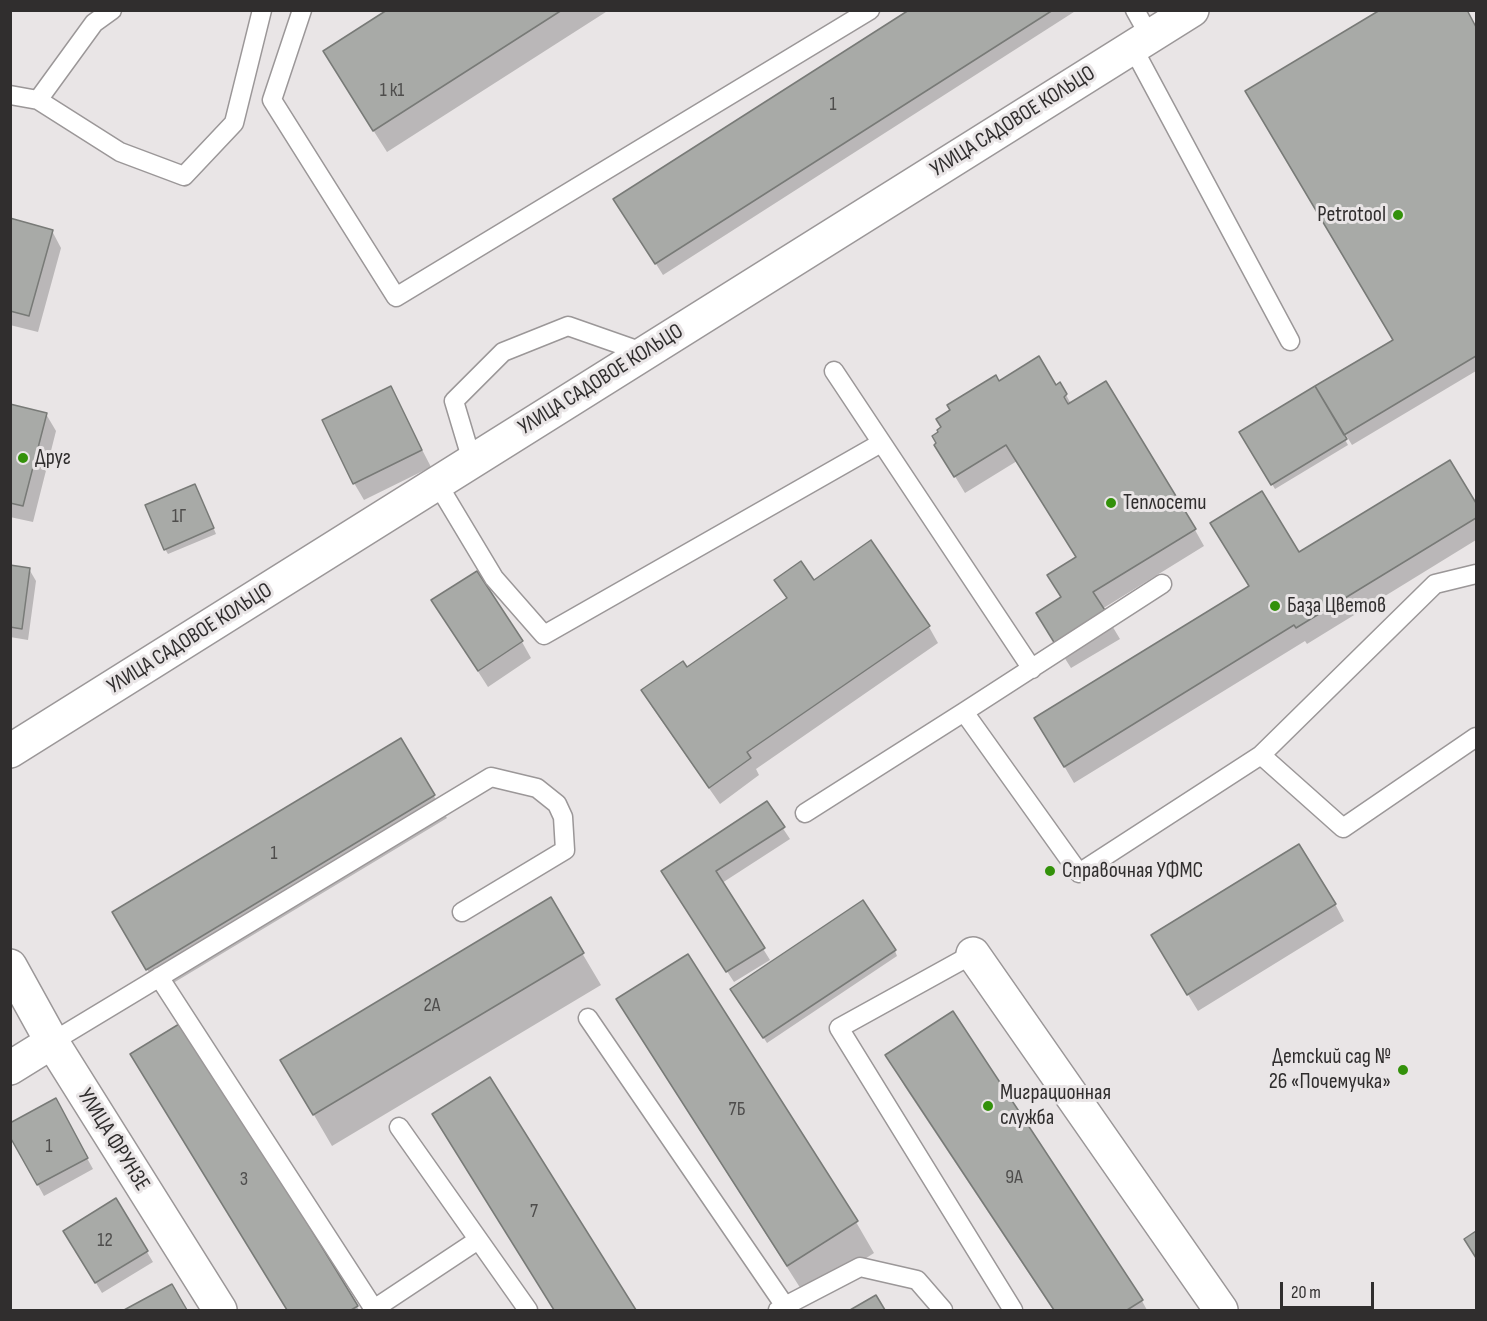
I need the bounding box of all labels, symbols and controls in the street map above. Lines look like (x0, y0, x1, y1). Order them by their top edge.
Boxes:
street label: УЛИЦА САДОВОЕ КОЛЬЦО (926, 61, 1100, 183)
house number: 1 к1 (380, 79, 404, 103)
house number: 1 (830, 93, 836, 117)
place label: Petrotool (1317, 202, 1386, 228)
marker: Petrotool (1391, 208, 1405, 222)
street label: УЛИЦА САДОВОЕ КОЛЬЦО (514, 319, 688, 441)
place label: Друг (35, 445, 71, 471)
marker: Друг (16, 451, 30, 465)
place label: Теплосети (1123, 490, 1207, 516)
marker: Теплосети (1104, 496, 1118, 510)
house number: 1Г (172, 505, 186, 529)
street label: УЛИЦА САДОВОЕ КОЛЬЦО (103, 578, 277, 700)
place label: База Цветов (1287, 593, 1386, 619)
marker: База Цветов (1268, 599, 1282, 613)
house number: 1 (271, 842, 277, 866)
place label: Справочная УФМС (1062, 858, 1203, 884)
marker: Справочная УФМС (1043, 864, 1057, 878)
house number: 2А (424, 994, 440, 1018)
place label: Детский сад № 26 «Почемучка» (1269, 1044, 1391, 1096)
marker: Детский сад № 26 «Почемучка» (1396, 1063, 1410, 1077)
place label: Миграционная служба (1000, 1080, 1111, 1132)
street label: УЛИЦА ФРУНЗЕ (71, 1084, 155, 1196)
house number: 7Б (729, 1098, 745, 1122)
marker: Миграционная служба (981, 1099, 995, 1113)
house number: 1 (46, 1135, 52, 1159)
house number: 9А (1005, 1166, 1023, 1190)
house number: 3 (240, 1168, 248, 1192)
house number: 7 (530, 1200, 538, 1224)
house number: 12 (97, 1229, 113, 1253)
scale bar (1283, 1270, 1378, 1308)
text: 20 m (1291, 1282, 1321, 1303)

